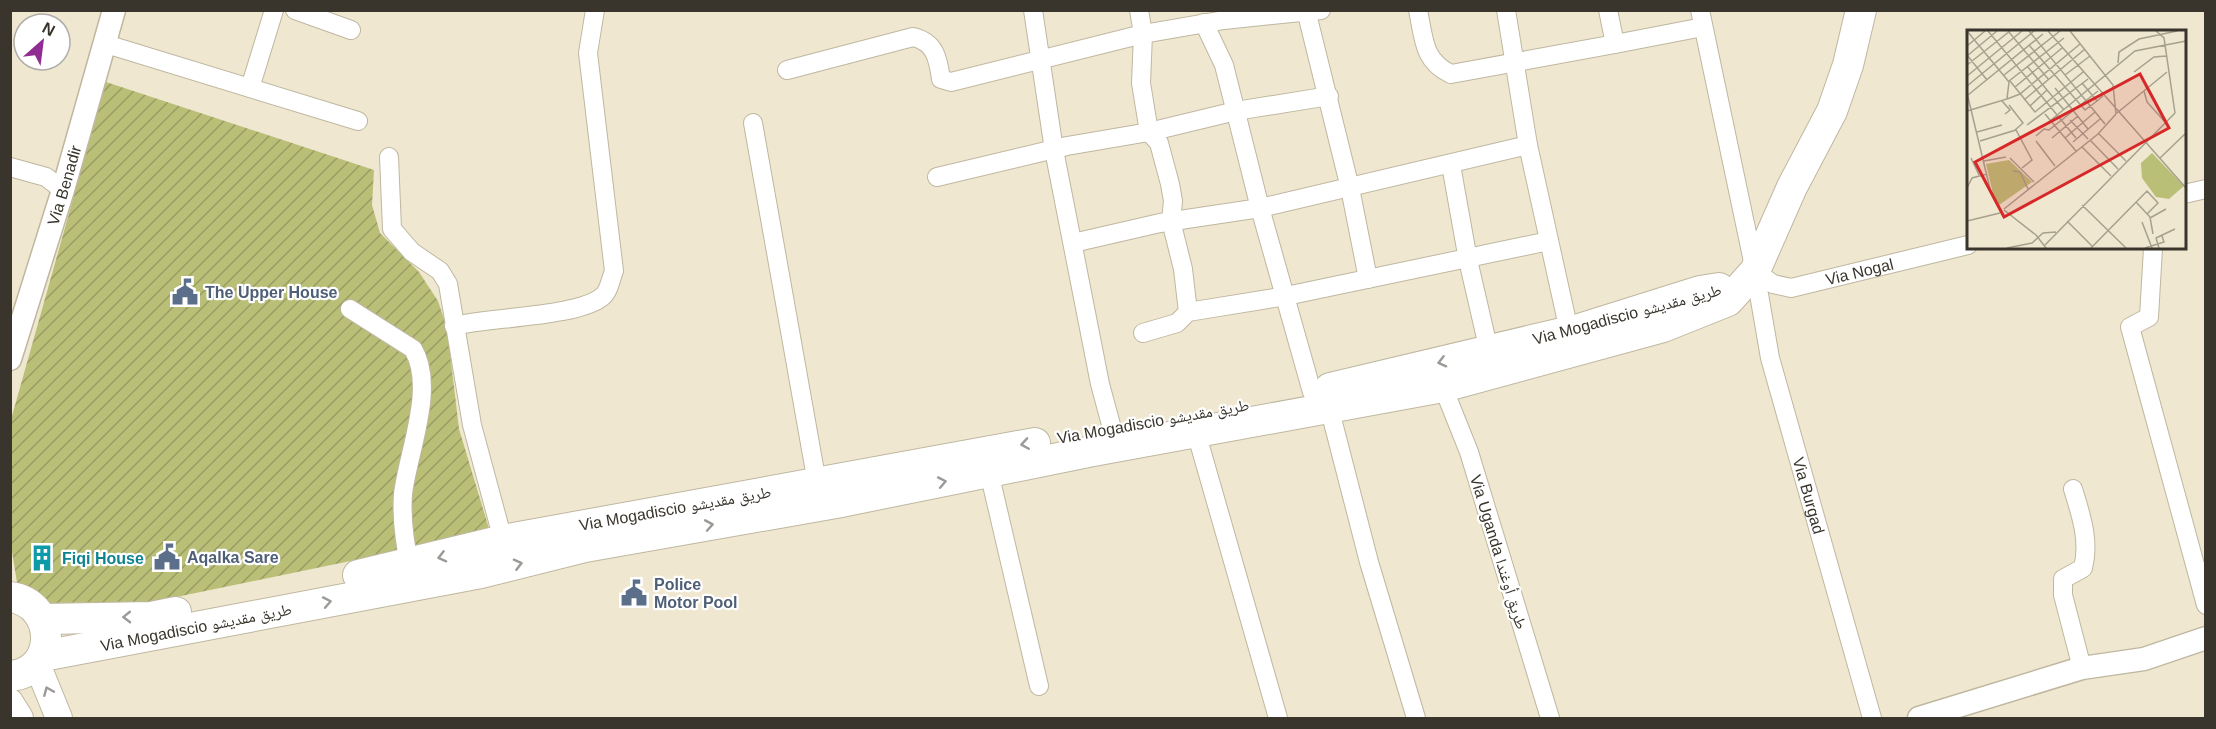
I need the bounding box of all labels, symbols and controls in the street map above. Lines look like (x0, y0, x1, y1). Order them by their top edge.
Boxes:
north arrow (12, 12, 72, 72)
text: N (40, 19, 58, 39)
inset map (1967, 30, 2186, 249)
street label: Via Benadir (44, 143, 84, 227)
street label: Via Nogal (1824, 255, 1895, 288)
public building icon: The Upper House (170, 277, 200, 307)
street label: Via Mogadiscio طريق مقديشو (1531, 281, 1724, 350)
place label: The Upper House (205, 284, 338, 301)
one-way arrow (1438, 354, 1448, 367)
street label: Via Mogadiscio طريق مقديشو (1056, 396, 1251, 449)
one-way arrow (1020, 438, 1029, 450)
street label: Via Burgad (1790, 455, 1827, 536)
street label: Via Uganda طريق أوغندا (1465, 473, 1531, 632)
one-way arrow (937, 477, 947, 490)
street label: Via Mogadiscio طريق مقديشو (578, 483, 773, 536)
one-way arrow (704, 520, 714, 532)
public building icon: Aqalka Sare (152, 542, 182, 572)
building icon: Fiqi House (27, 543, 57, 573)
place label: Aqalka Sare (187, 549, 279, 566)
one-way arrow (437, 549, 447, 562)
place label: Fiqi House (62, 550, 144, 567)
one-way arrow (513, 559, 523, 572)
place label: Police Motor Pool (654, 576, 738, 611)
public building icon: Police Motor Pool (619, 578, 649, 608)
one-way arrow (322, 596, 332, 609)
street label: Via Mogadiscio طريق مقديشو (99, 601, 294, 656)
one-way arrow (122, 611, 131, 624)
one-way arrow (43, 687, 55, 698)

